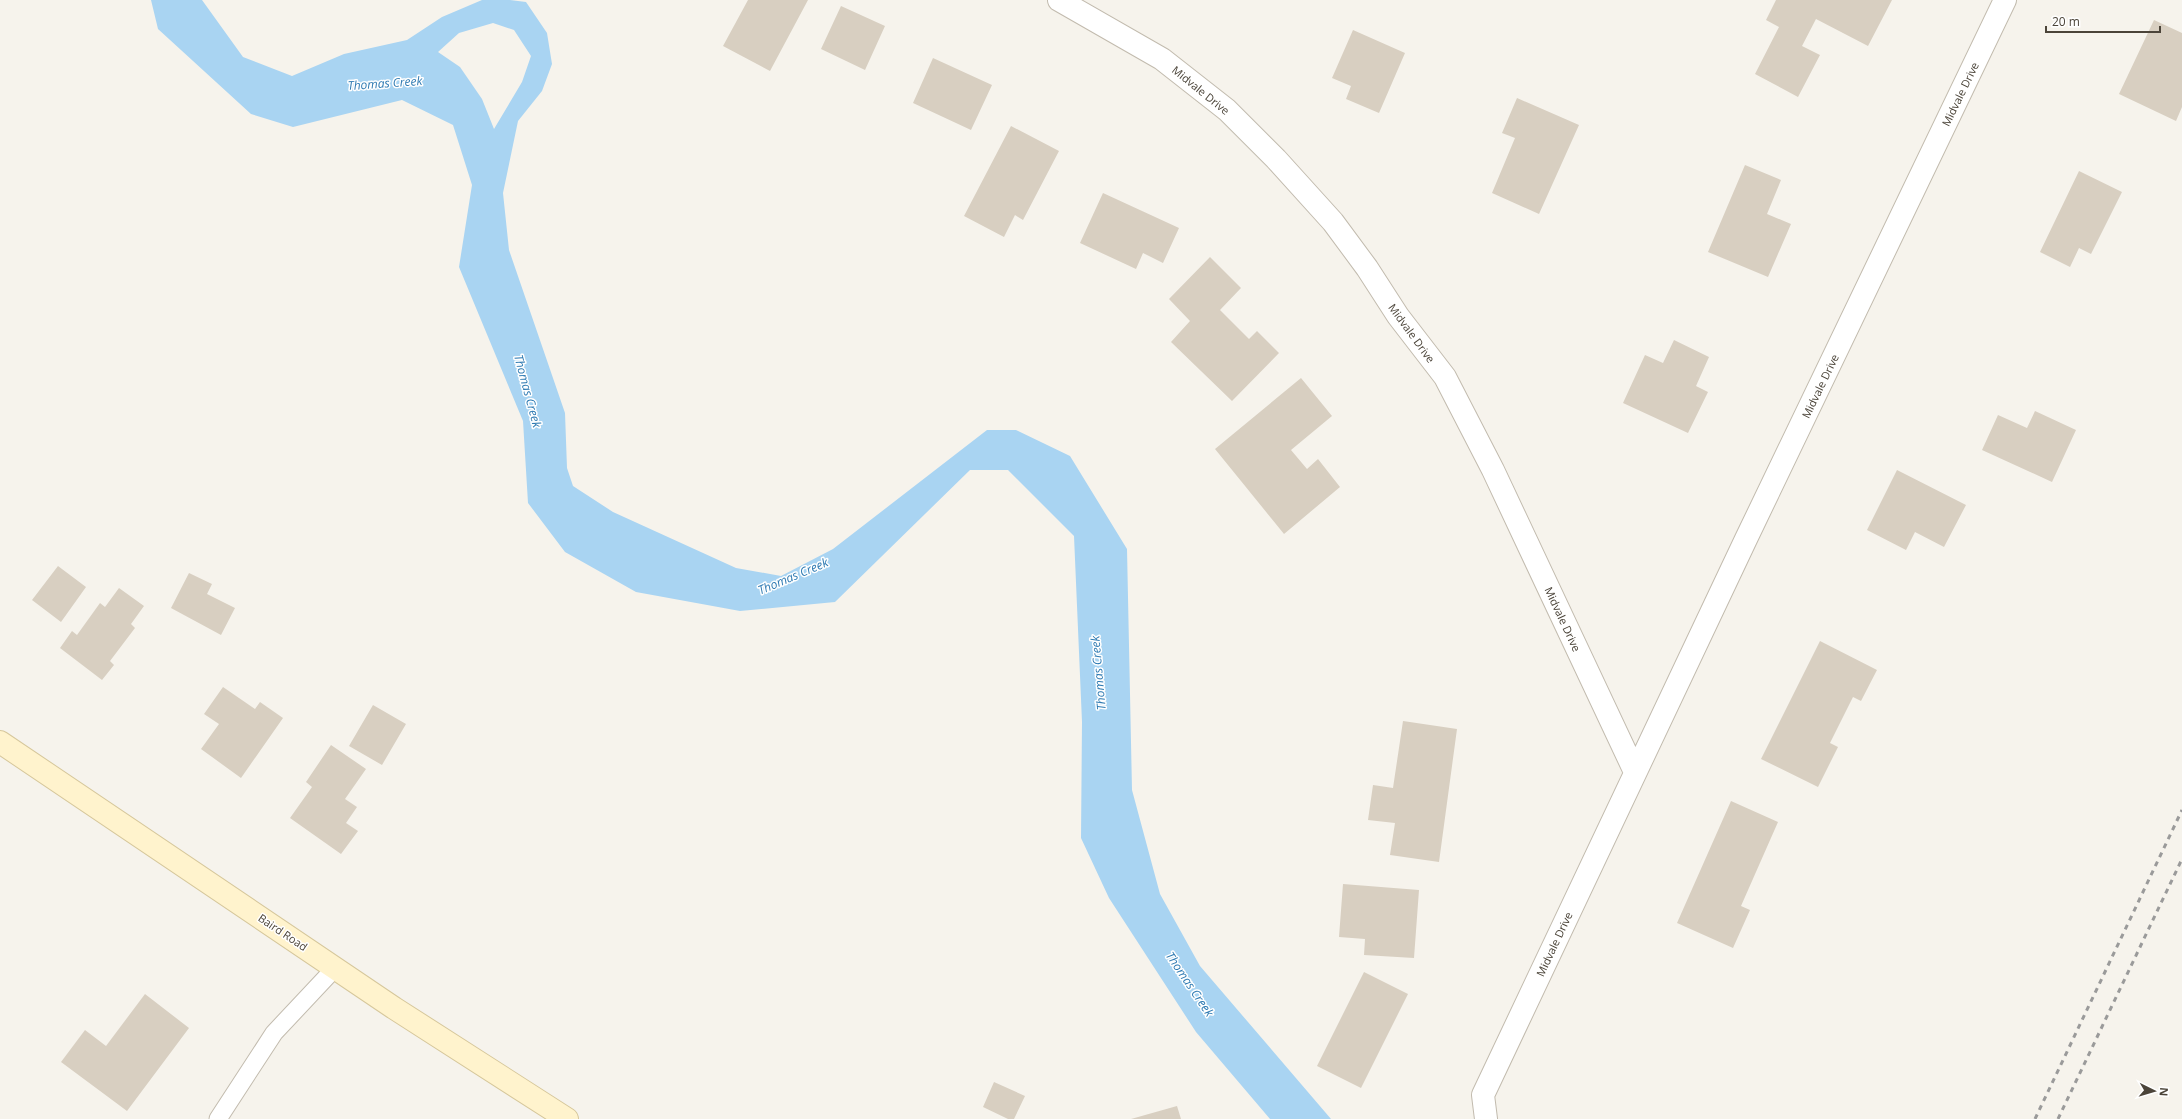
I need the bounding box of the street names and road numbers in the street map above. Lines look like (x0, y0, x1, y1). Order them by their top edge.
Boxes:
street label: Midvale Drive (1938, 59, 1982, 129)
street label: Midvale Drive (1169, 62, 1233, 118)
street label: Midvale Drive (1385, 300, 1439, 366)
street label: Midvale Drive (1798, 351, 1842, 421)
street label: Midvale Drive (1541, 584, 1585, 654)
street label: Midvale Drive (1532, 909, 1576, 979)
street label: Baird Road (255, 910, 311, 954)

